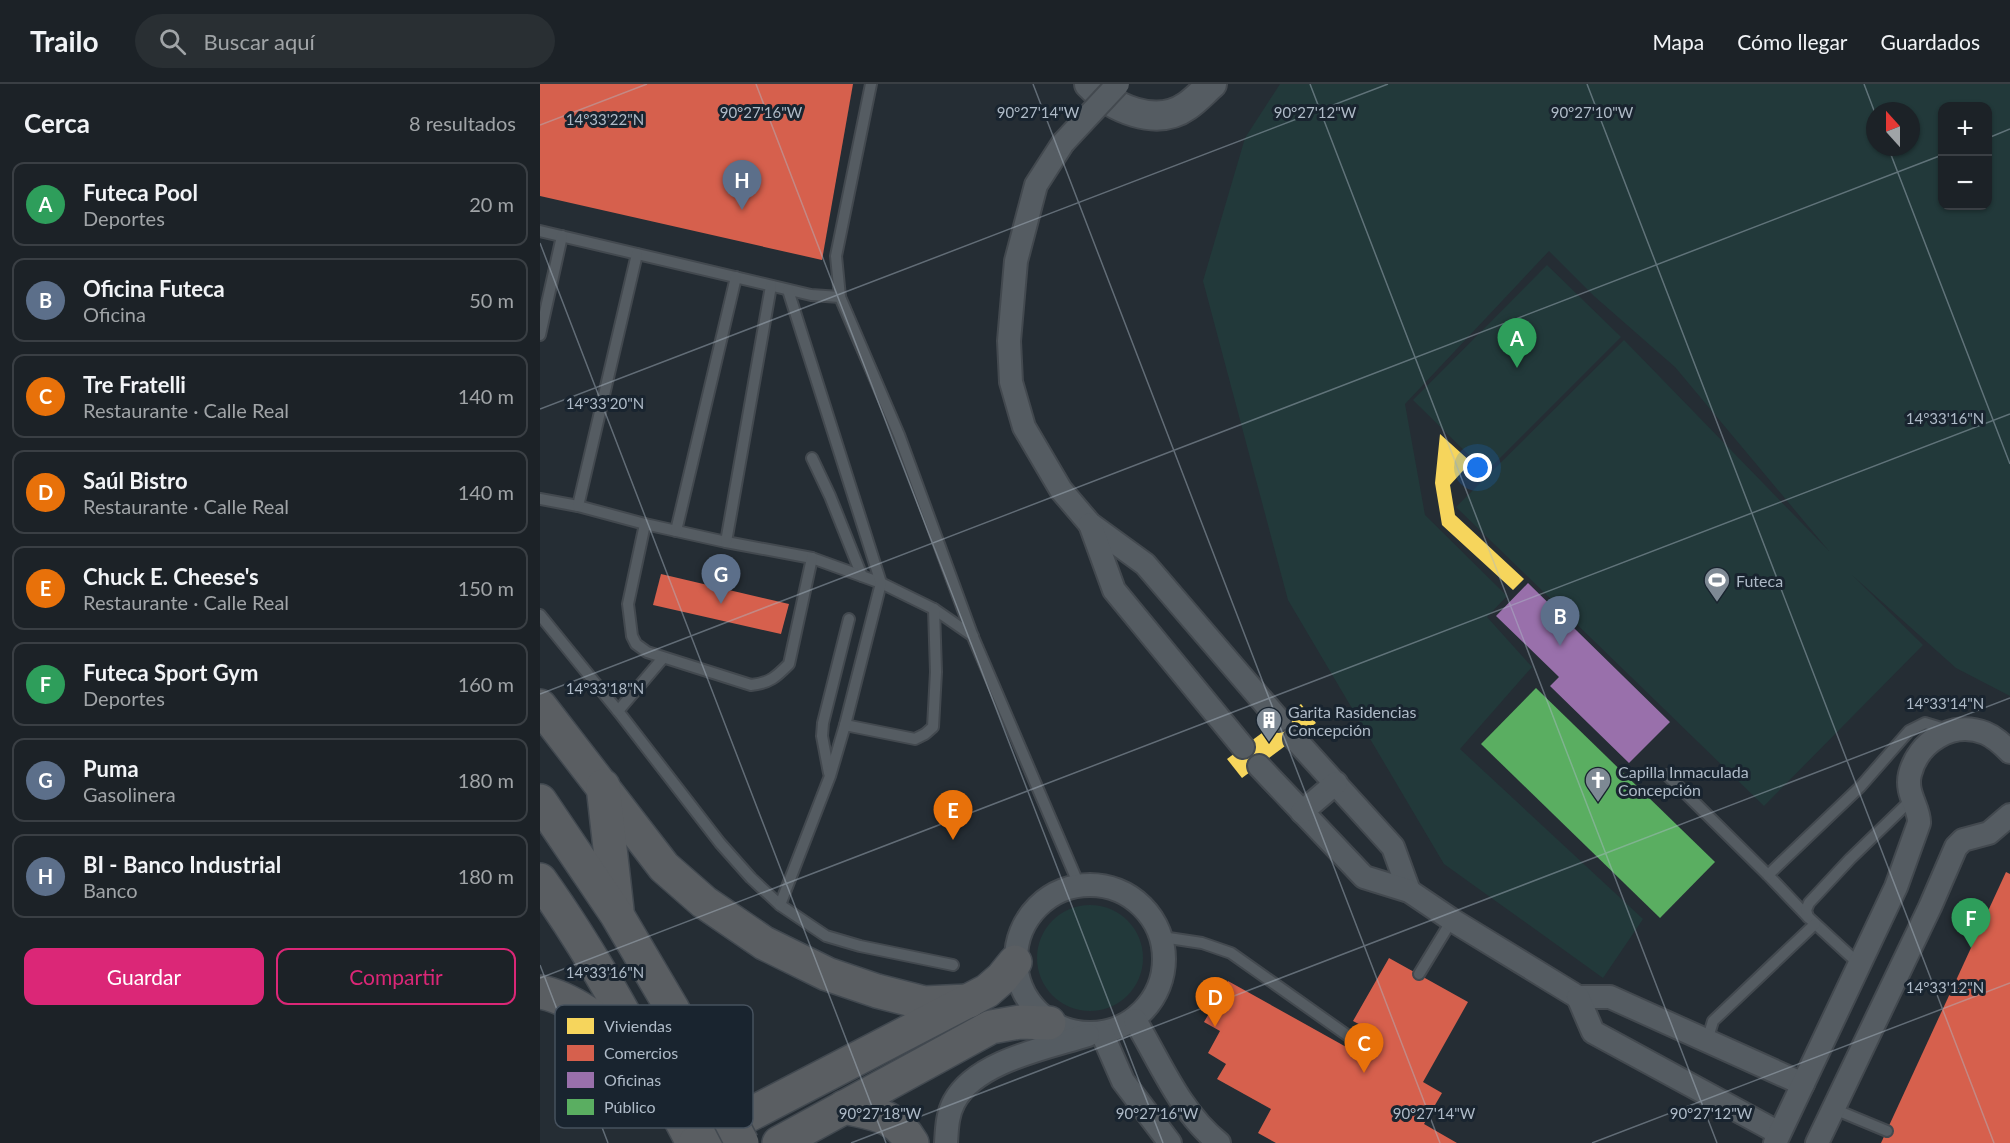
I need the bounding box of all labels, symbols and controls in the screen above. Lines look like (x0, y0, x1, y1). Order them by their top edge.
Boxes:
search box (135, 14, 555, 68)
text: Trailo (30, 24, 99, 58)
icon: search (156, 25, 189, 58)
text: Buscar aquí (204, 28, 315, 55)
text: Mapa (1652, 29, 1704, 54)
text: Cómo llegar (1737, 29, 1848, 54)
text: Guardados (1881, 29, 1980, 54)
north arrow (1866, 102, 1920, 156)
map controls (1938, 102, 1992, 210)
button: + (1938, 102, 1992, 156)
text: 90°27'16"W (720, 103, 803, 121)
text: 90°27'14"W (997, 103, 1080, 121)
text: 90°27'12"W (1274, 103, 1357, 121)
text: 90°27'10"W (1551, 103, 1634, 121)
text: Cerca (24, 107, 90, 139)
text: 14°33'22"N (566, 110, 644, 128)
text: 8 resultados (409, 111, 516, 135)
button: − (1938, 156, 1992, 210)
pin: H (722, 160, 762, 210)
text: Futeca Pool (83, 179, 198, 206)
text: A (39, 192, 52, 216)
text: 20 m (469, 192, 514, 216)
text: Deportes (83, 206, 165, 230)
text: Oficina Futeca (83, 275, 225, 302)
text: B (39, 288, 52, 312)
text: 50 m (469, 288, 514, 312)
text: Oficina (83, 302, 146, 326)
pin: A (1498, 318, 1536, 368)
text: Tre Fratelli (83, 371, 186, 398)
text: C (39, 384, 52, 408)
text: 140 m (458, 384, 514, 408)
text: 14°33'20"N (566, 394, 644, 412)
text: Restaurante · Calle Real (83, 398, 289, 422)
text: 14°33'16"N (1906, 409, 1984, 427)
your location (1463, 453, 1492, 482)
text: Saúl Bistro (83, 467, 188, 494)
text: D (38, 480, 53, 504)
text: 140 m (458, 480, 514, 504)
text: Restaurante · Calle Real (83, 494, 289, 518)
pin: G (702, 554, 741, 604)
text: Chuck E. Cheese's (83, 563, 259, 590)
sports icon: Futeca (1702, 565, 1732, 603)
place label: Futeca (1736, 571, 1783, 590)
text: E (40, 576, 51, 600)
text: 150 m (458, 576, 514, 600)
text: Restaurante · Calle Real (83, 590, 289, 614)
pin: B (1540, 596, 1580, 646)
text: Futeca Sport Gym (83, 659, 258, 686)
text: F (40, 672, 51, 696)
text: 160 m (458, 672, 514, 696)
text: 14°33'18"N (566, 679, 644, 697)
text: Deportes (83, 686, 165, 710)
text: 14°33'14"N (1906, 694, 1984, 712)
place label: Garita Rasidencias Concepción (1288, 702, 1416, 739)
building icon: Garita Rasidencias Concepción (1254, 705, 1284, 743)
text: Puma (83, 755, 139, 782)
place label: Capilla Inmaculada Concepción (1618, 762, 1749, 799)
church icon: Capilla Inmaculada Concepción (1583, 765, 1613, 803)
text: G (38, 768, 53, 792)
text: 180 m (458, 768, 514, 792)
text: Gasolinera (83, 782, 176, 806)
pin: E (934, 790, 972, 840)
text: BI - Banco Industrial (83, 851, 281, 878)
text: H (38, 864, 53, 888)
text: 180 m (458, 864, 514, 888)
text: Banco (83, 878, 138, 902)
pin: F (1952, 898, 1990, 948)
button: Guardar (24, 948, 264, 1005)
button: Compartir (276, 948, 516, 1005)
text: 14°33'16"N (566, 963, 644, 981)
pin: D (1196, 978, 1234, 1027)
text: 14°33'12"N (1906, 978, 1984, 996)
legend (555, 1005, 753, 1128)
text: Viviendas (604, 1016, 672, 1035)
pin: C (1344, 1024, 1384, 1073)
text: Comercios (604, 1043, 678, 1062)
text: Oficinas (604, 1070, 661, 1089)
text: Público (604, 1097, 656, 1116)
text: 90°27'18"W (839, 1104, 922, 1122)
text: 90°27'16"W (1116, 1104, 1199, 1122)
text: 90°27'14"W (1393, 1104, 1476, 1122)
text: 90°27'12"W (1670, 1104, 1753, 1122)

